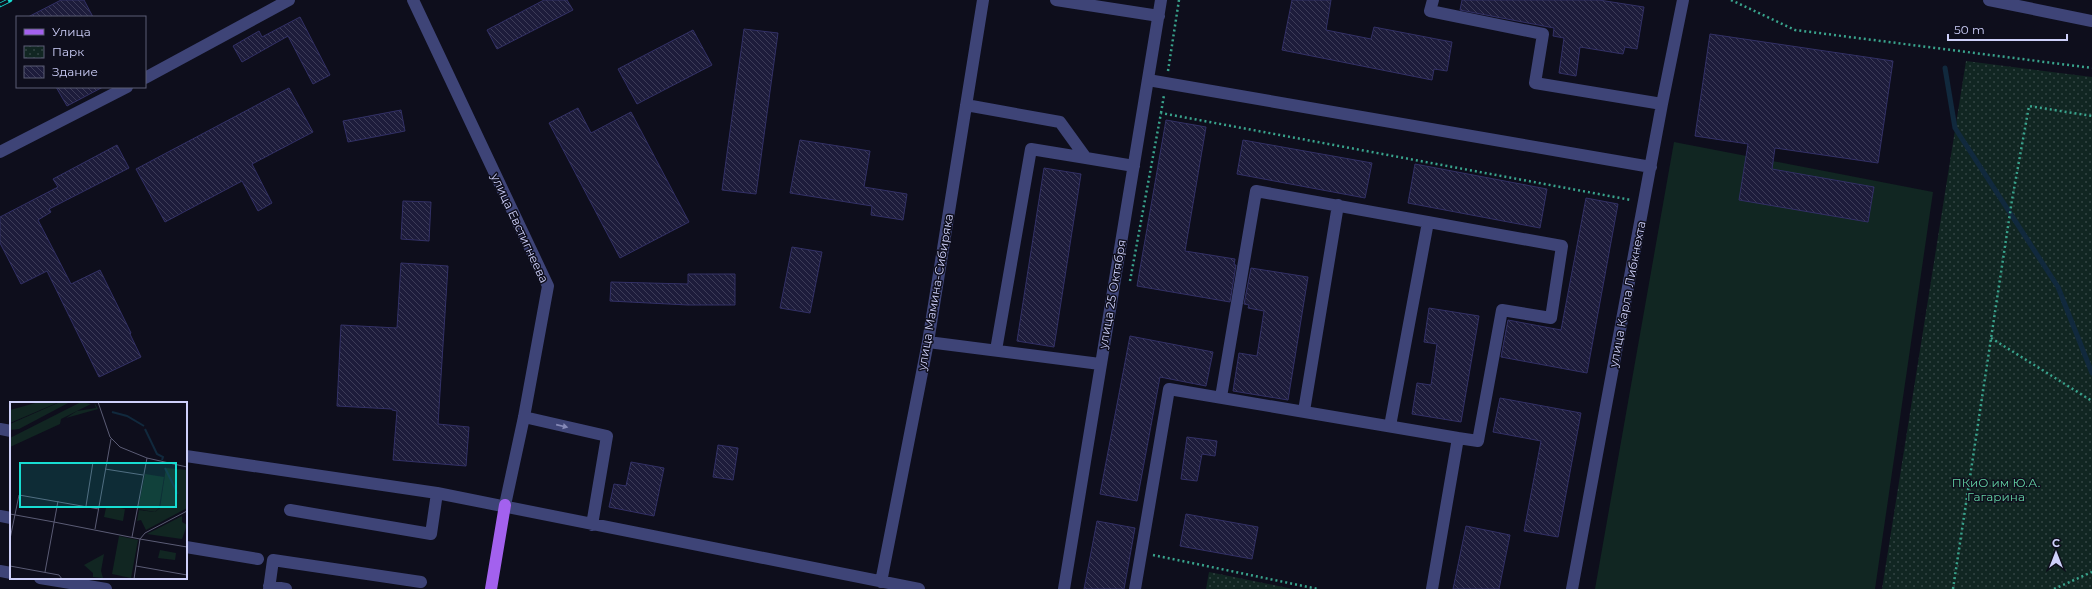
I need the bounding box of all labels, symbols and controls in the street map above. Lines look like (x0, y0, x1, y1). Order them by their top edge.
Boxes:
legend (16, 16, 146, 88)
scale bar (1948, 16, 2067, 42)
text: 50 m (1954, 22, 1985, 37)
text: Улица (52, 24, 91, 39)
text: Парк (52, 44, 84, 59)
text: Здание (52, 64, 98, 79)
street label: улица Евстигнеева (488, 170, 552, 285)
street label: улица Мамина-Сибиряка (914, 212, 956, 372)
street label: улица Карла Либкнехта (1605, 220, 1649, 369)
street label: улица 25 Октября (1095, 238, 1129, 351)
inset map (10, 402, 187, 579)
one-way arrow (556, 423, 568, 429)
park label: ПКиО им Ю.А. Гагарина (1952, 475, 2040, 504)
north arrow (2036, 533, 2076, 573)
text: С (2052, 536, 2060, 550)

